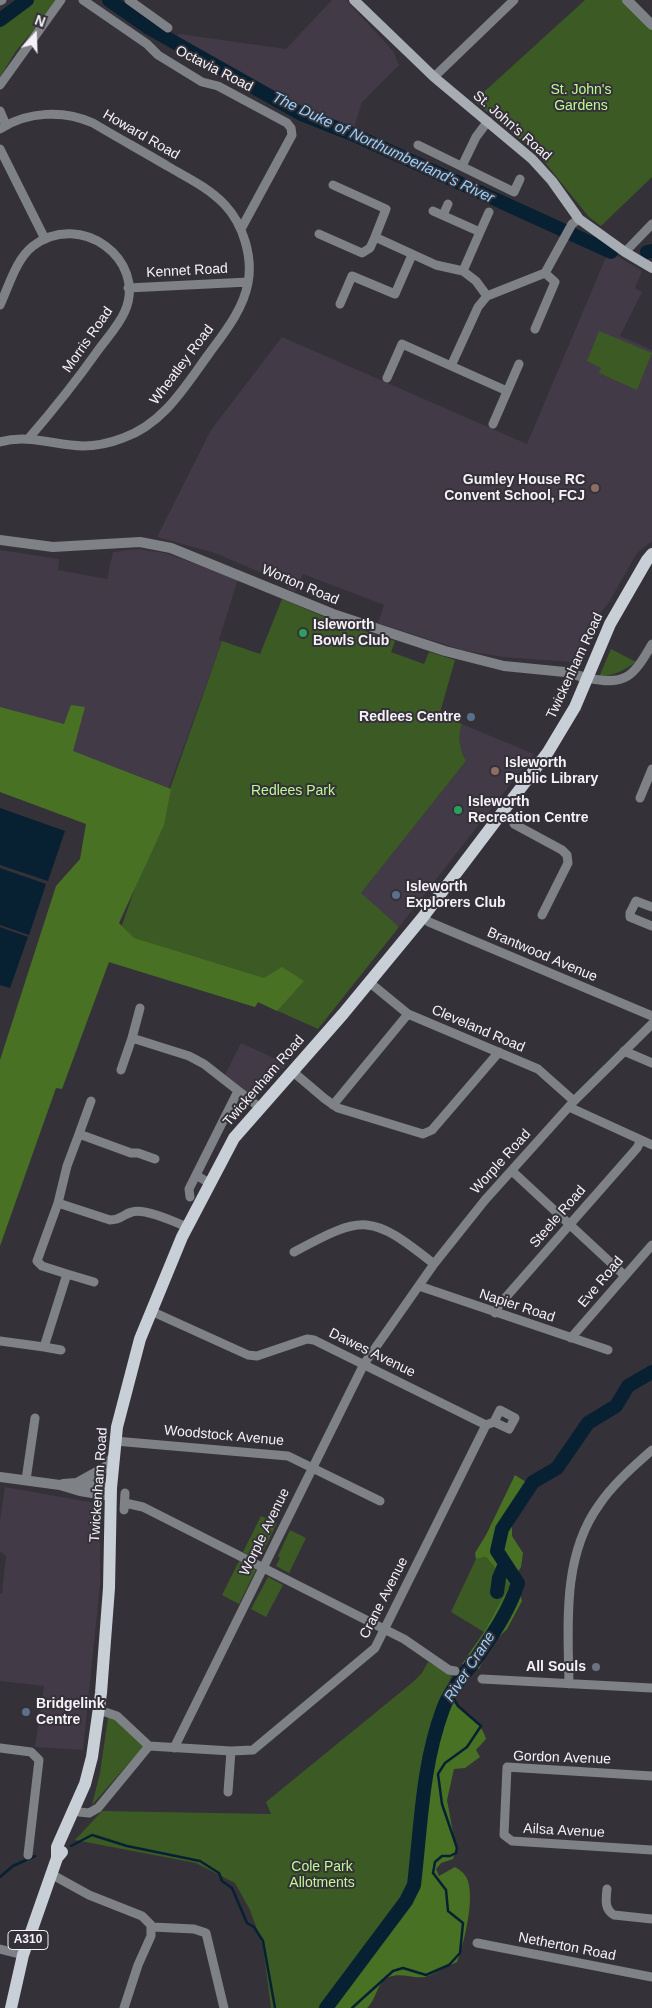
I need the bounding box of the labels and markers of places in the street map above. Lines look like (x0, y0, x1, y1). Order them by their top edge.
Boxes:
place label: Gumley House RC Convent School, FCJ (444, 472, 585, 504)
marker: Gumley House RC Convent School, FCJ (589, 482, 601, 494)
place label: Isleworth Bowls Club (313, 617, 389, 650)
marker: Isleworth Bowls Club (297, 627, 309, 639)
place label: Redlees Centre (359, 709, 461, 725)
marker: Redlees Centre (465, 711, 477, 723)
place label: Isleworth Public Library (505, 755, 598, 788)
marker: Isleworth Public Library (489, 765, 501, 777)
place label: Isleworth Recreation Centre (468, 794, 589, 826)
marker: Isleworth Recreation Centre (452, 804, 464, 816)
place label: Isleworth Explorers Club (406, 879, 506, 912)
marker: Isleworth Explorers Club (390, 889, 402, 901)
place label: All Souls (526, 1659, 586, 1675)
marker: All Souls (590, 1661, 602, 1673)
place label: Bridgelink Centre (36, 1696, 104, 1728)
marker: Bridgelink Centre (20, 1706, 32, 1718)

